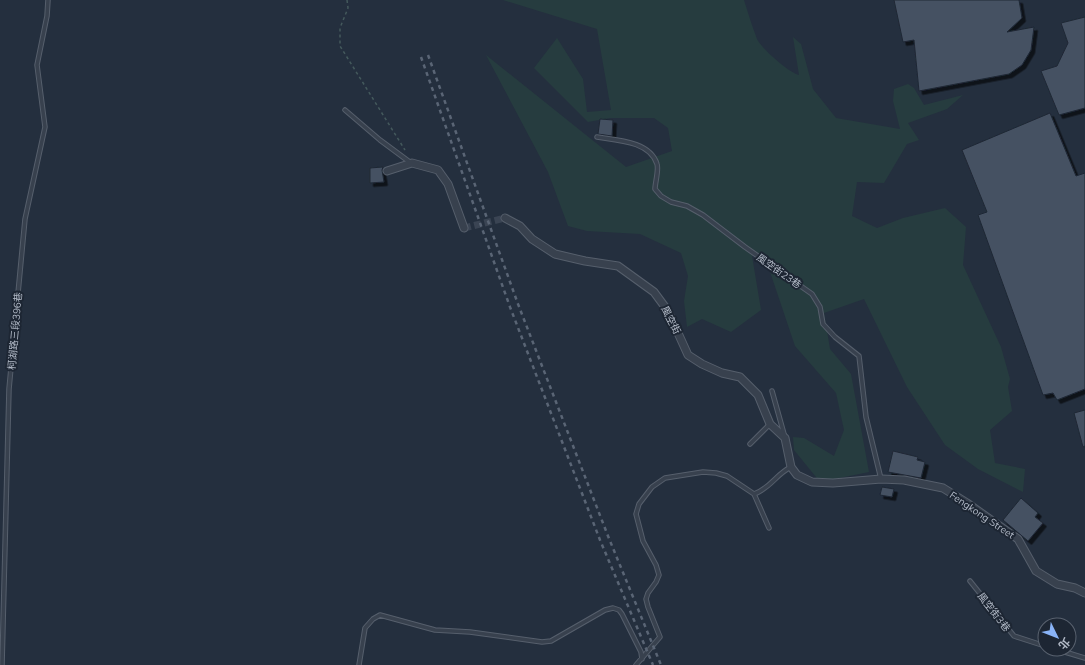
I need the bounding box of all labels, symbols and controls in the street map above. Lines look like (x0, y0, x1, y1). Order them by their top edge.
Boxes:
street label: 風空街23巷 (754, 251, 804, 291)
street label: 柯湖路三段396巷 (5, 292, 25, 370)
street label: 風空街 (658, 304, 684, 336)
street label: Fengkong Street (947, 488, 1017, 542)
street label: 風空街3巷 (975, 590, 1013, 634)
north arrow (1037, 617, 1077, 657)
text: 北 (1055, 635, 1073, 653)

